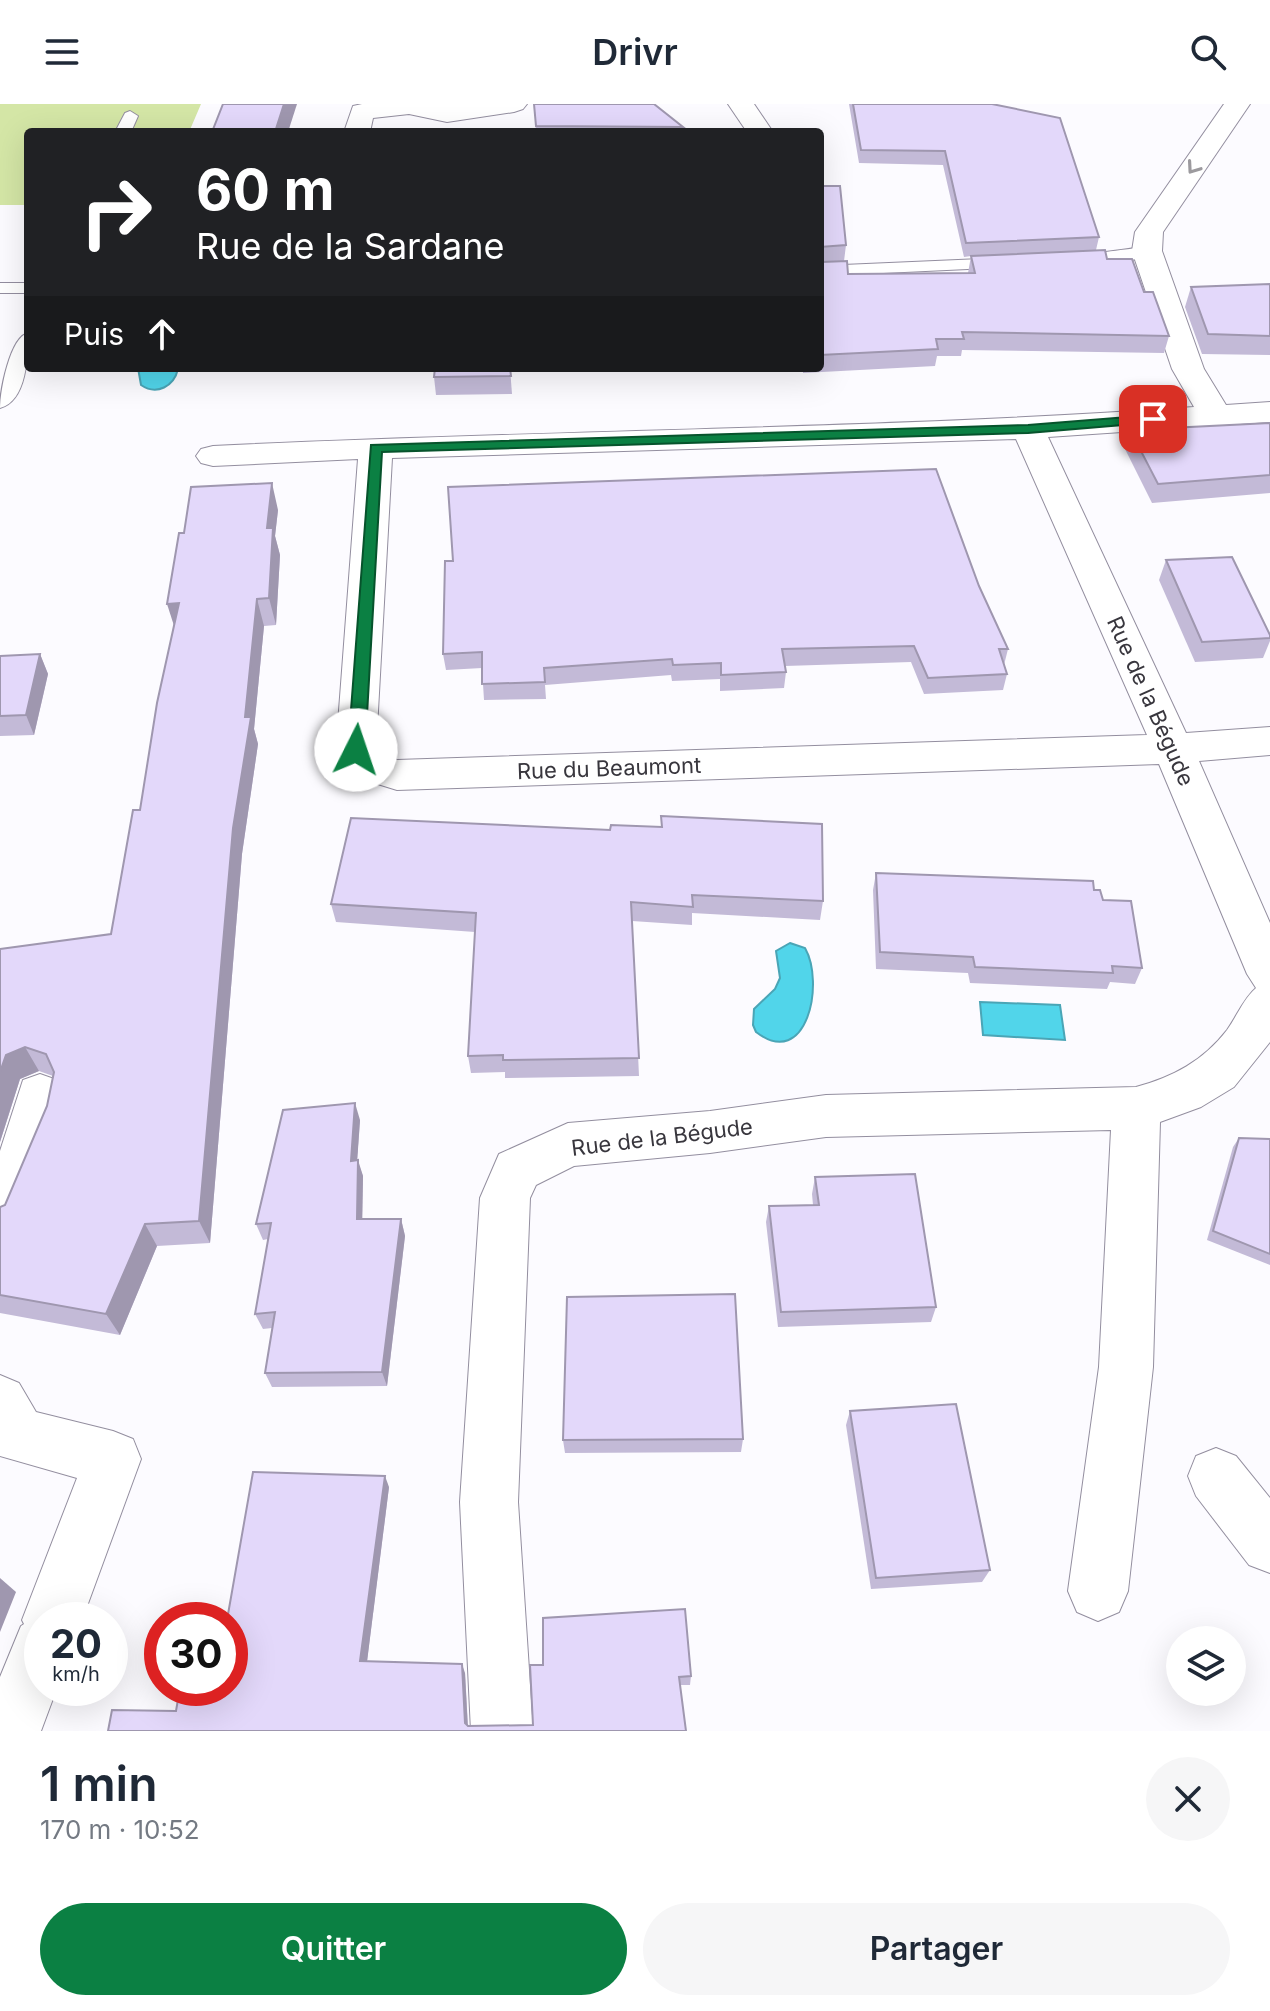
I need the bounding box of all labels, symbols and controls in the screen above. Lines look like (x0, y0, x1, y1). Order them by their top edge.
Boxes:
icon: menu (40, 30, 84, 74)
text: Drivr (592, 30, 678, 74)
icon: search (1186, 30, 1230, 74)
text: 60 m (196, 156, 335, 224)
icon: right (64, 160, 168, 264)
one-way arrow (1188, 160, 1203, 174)
text: Rue de la Sardane (196, 224, 505, 268)
icon: ahead (140, 312, 184, 356)
text: Puis (64, 316, 124, 352)
pin (1119, 385, 1187, 453)
icon: arrive (1131, 397, 1175, 441)
street label: Rue de la Bégude (1102, 612, 1200, 790)
position arrow (314, 708, 398, 792)
street label: Rue du Beaumont (516, 752, 702, 784)
street label: Rue de la Bégude (570, 1113, 754, 1161)
speed limit sign: 30 (144, 1602, 248, 1706)
text: 20 (50, 1619, 102, 1668)
map controls (1166, 1626, 1246, 1706)
button: layers (1166, 1626, 1246, 1706)
text: km/h (52, 1662, 100, 1686)
text: 1 min (40, 1754, 158, 1813)
button: close (1146, 1757, 1230, 1841)
text: 170 m · 10:52 (40, 1814, 200, 1845)
button: Quitter (40, 1903, 627, 1995)
button: Partager (643, 1903, 1230, 1995)

